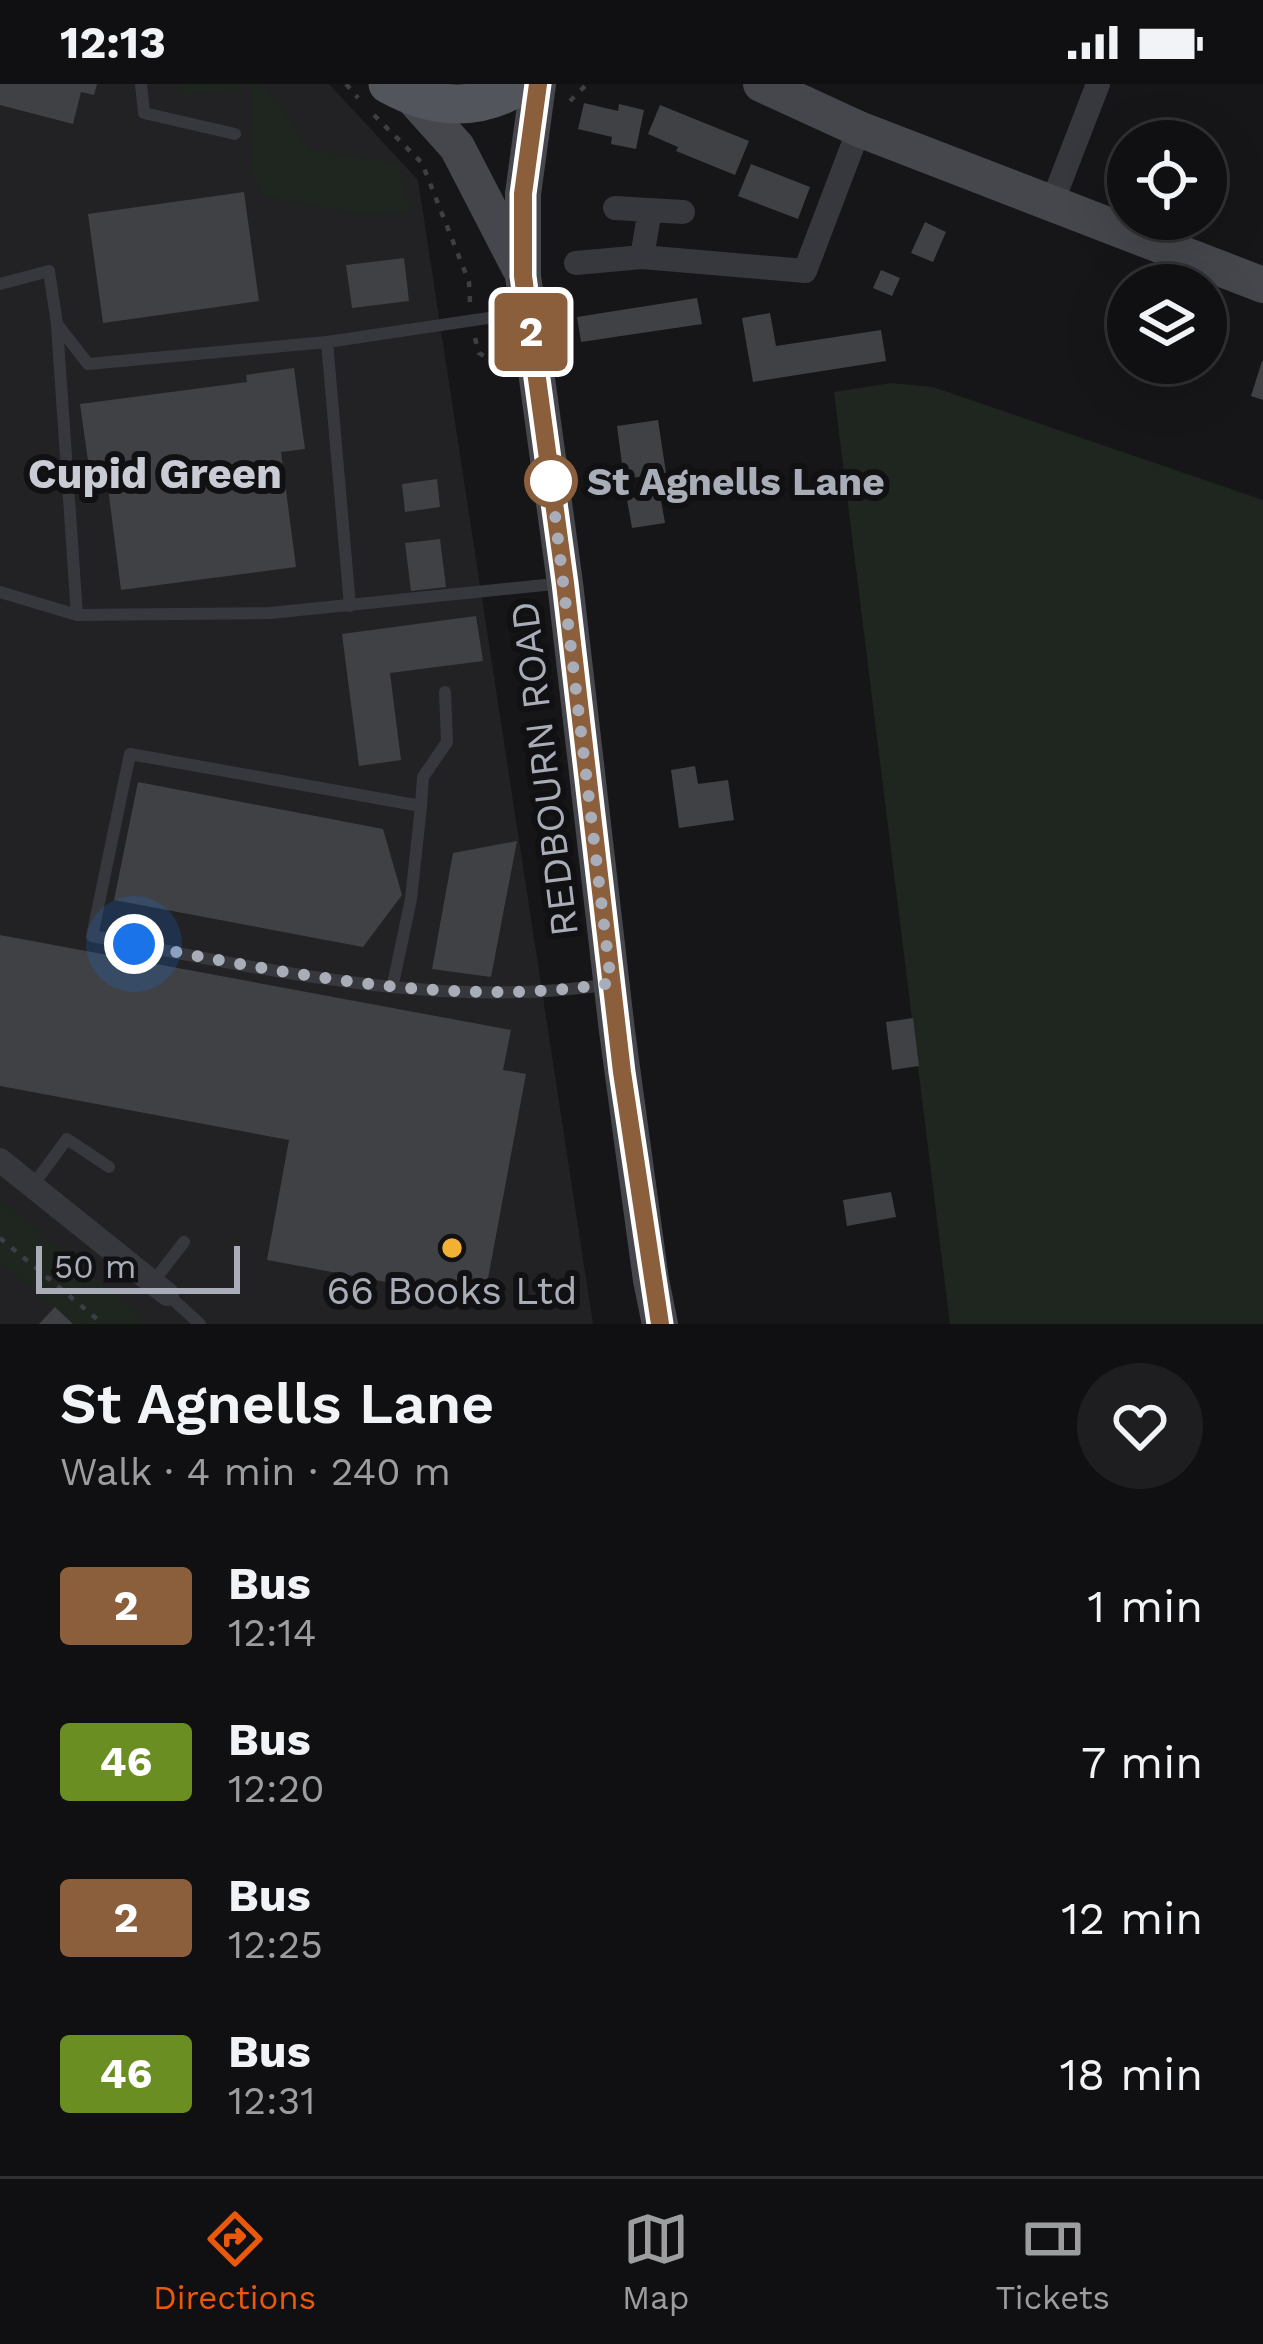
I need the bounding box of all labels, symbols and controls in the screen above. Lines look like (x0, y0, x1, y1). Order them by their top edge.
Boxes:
text: 12:13 (60, 16, 166, 69)
map controls (1107, 120, 1227, 384)
button: locate (1107, 120, 1227, 240)
button: layers (1107, 264, 1227, 384)
line badge: 2 (492, 293, 570, 371)
text: 2 (518, 307, 544, 356)
district label: Cupid Green (28, 449, 282, 498)
marker: St Agnells Lane (526, 456, 576, 506)
place label: St Agnells Lane (587, 459, 885, 504)
street label: REDBOURN ROAD (501, 599, 587, 939)
your location (104, 914, 164, 974)
marker: 66 Books Ltd (439, 1235, 465, 1261)
scale bar (36, 1240, 240, 1293)
text: 50 m (54, 1247, 136, 1286)
place label: 66 Books Ltd (327, 1268, 577, 1313)
button: heart (1077, 1363, 1203, 1489)
text: St Agnells Lane (60, 1370, 494, 1437)
text: Walk · 4 min · 240 m (60, 1449, 451, 1494)
text: Bus (228, 1557, 311, 1610)
text: 1 min (1087, 1580, 1203, 1633)
text: 2 (113, 1581, 139, 1630)
text: 12:14 (228, 1610, 317, 1655)
text: Bus (228, 1713, 311, 1766)
text: 7 min (1081, 1736, 1203, 1789)
text: 46 (99, 1737, 153, 1786)
text: 12:20 (228, 1766, 325, 1811)
text: Bus (228, 1869, 311, 1922)
text: 12 min (1061, 1892, 1203, 1945)
text: 2 (113, 1893, 139, 1942)
text: 12:25 (228, 1922, 323, 1967)
text: Bus (228, 2025, 311, 2078)
text: 18 min (1060, 2048, 1203, 2101)
text: 46 (99, 2049, 153, 2098)
text: 12:31 (228, 2078, 315, 2123)
tab: Directions (153, 2206, 316, 2317)
tab: Map (622, 2206, 689, 2317)
tab: Tickets (995, 2206, 1110, 2317)

